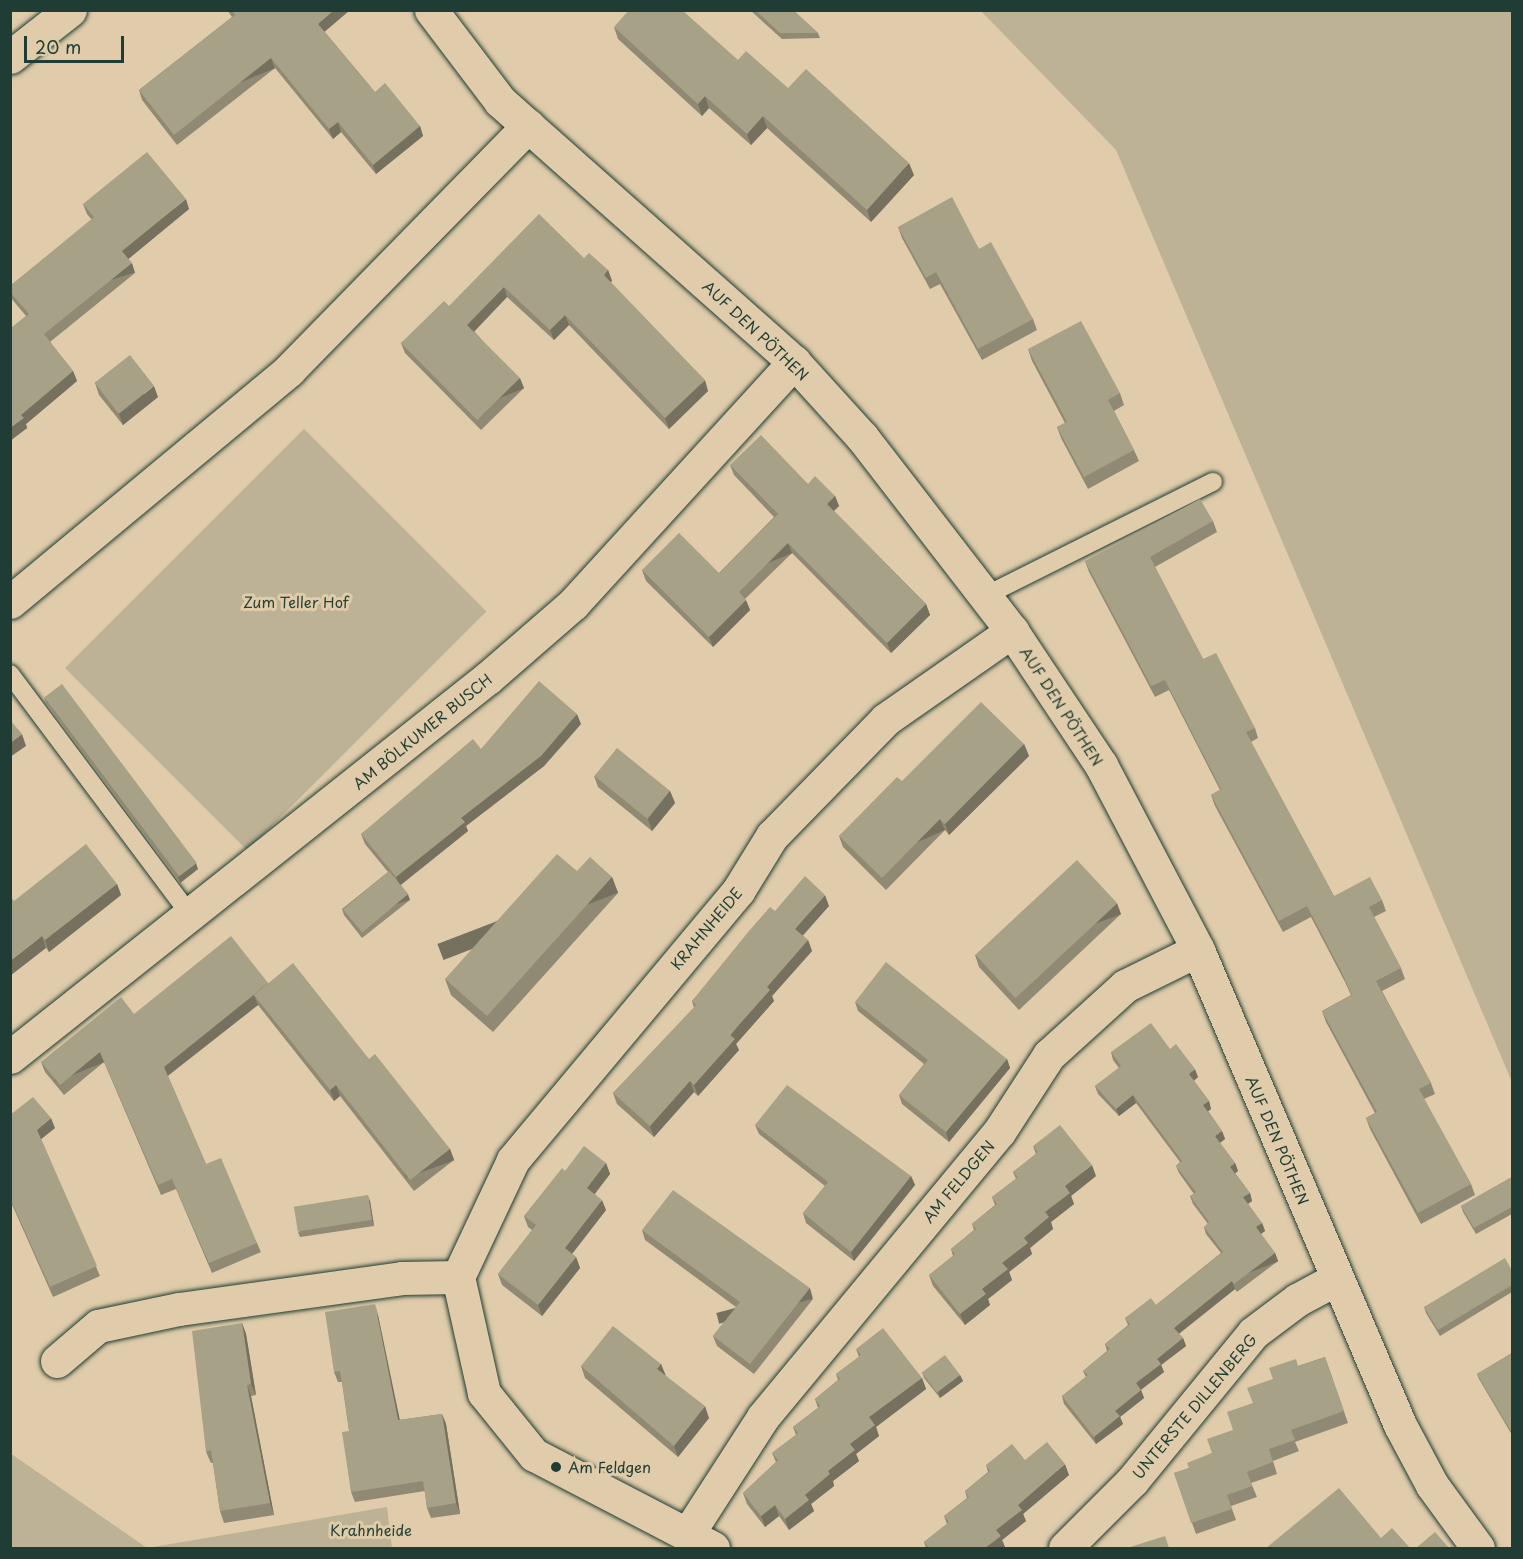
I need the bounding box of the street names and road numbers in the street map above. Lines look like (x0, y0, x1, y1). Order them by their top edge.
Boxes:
street label: AUF DEN PÖTHEN (700, 277, 812, 383)
street label: AUF DEN PÖTHEN (1017, 644, 1107, 768)
street label: AM BÖLKUMER BUSCH (349, 669, 495, 793)
street label: KRAHNHEIDE (667, 883, 745, 973)
street label: AUF DEN PÖTHEN (1243, 1074, 1313, 1206)
street label: AM FELDGEN (919, 1136, 997, 1226)
street label: UNTERSTE DILLENBERG (1128, 1329, 1260, 1483)

